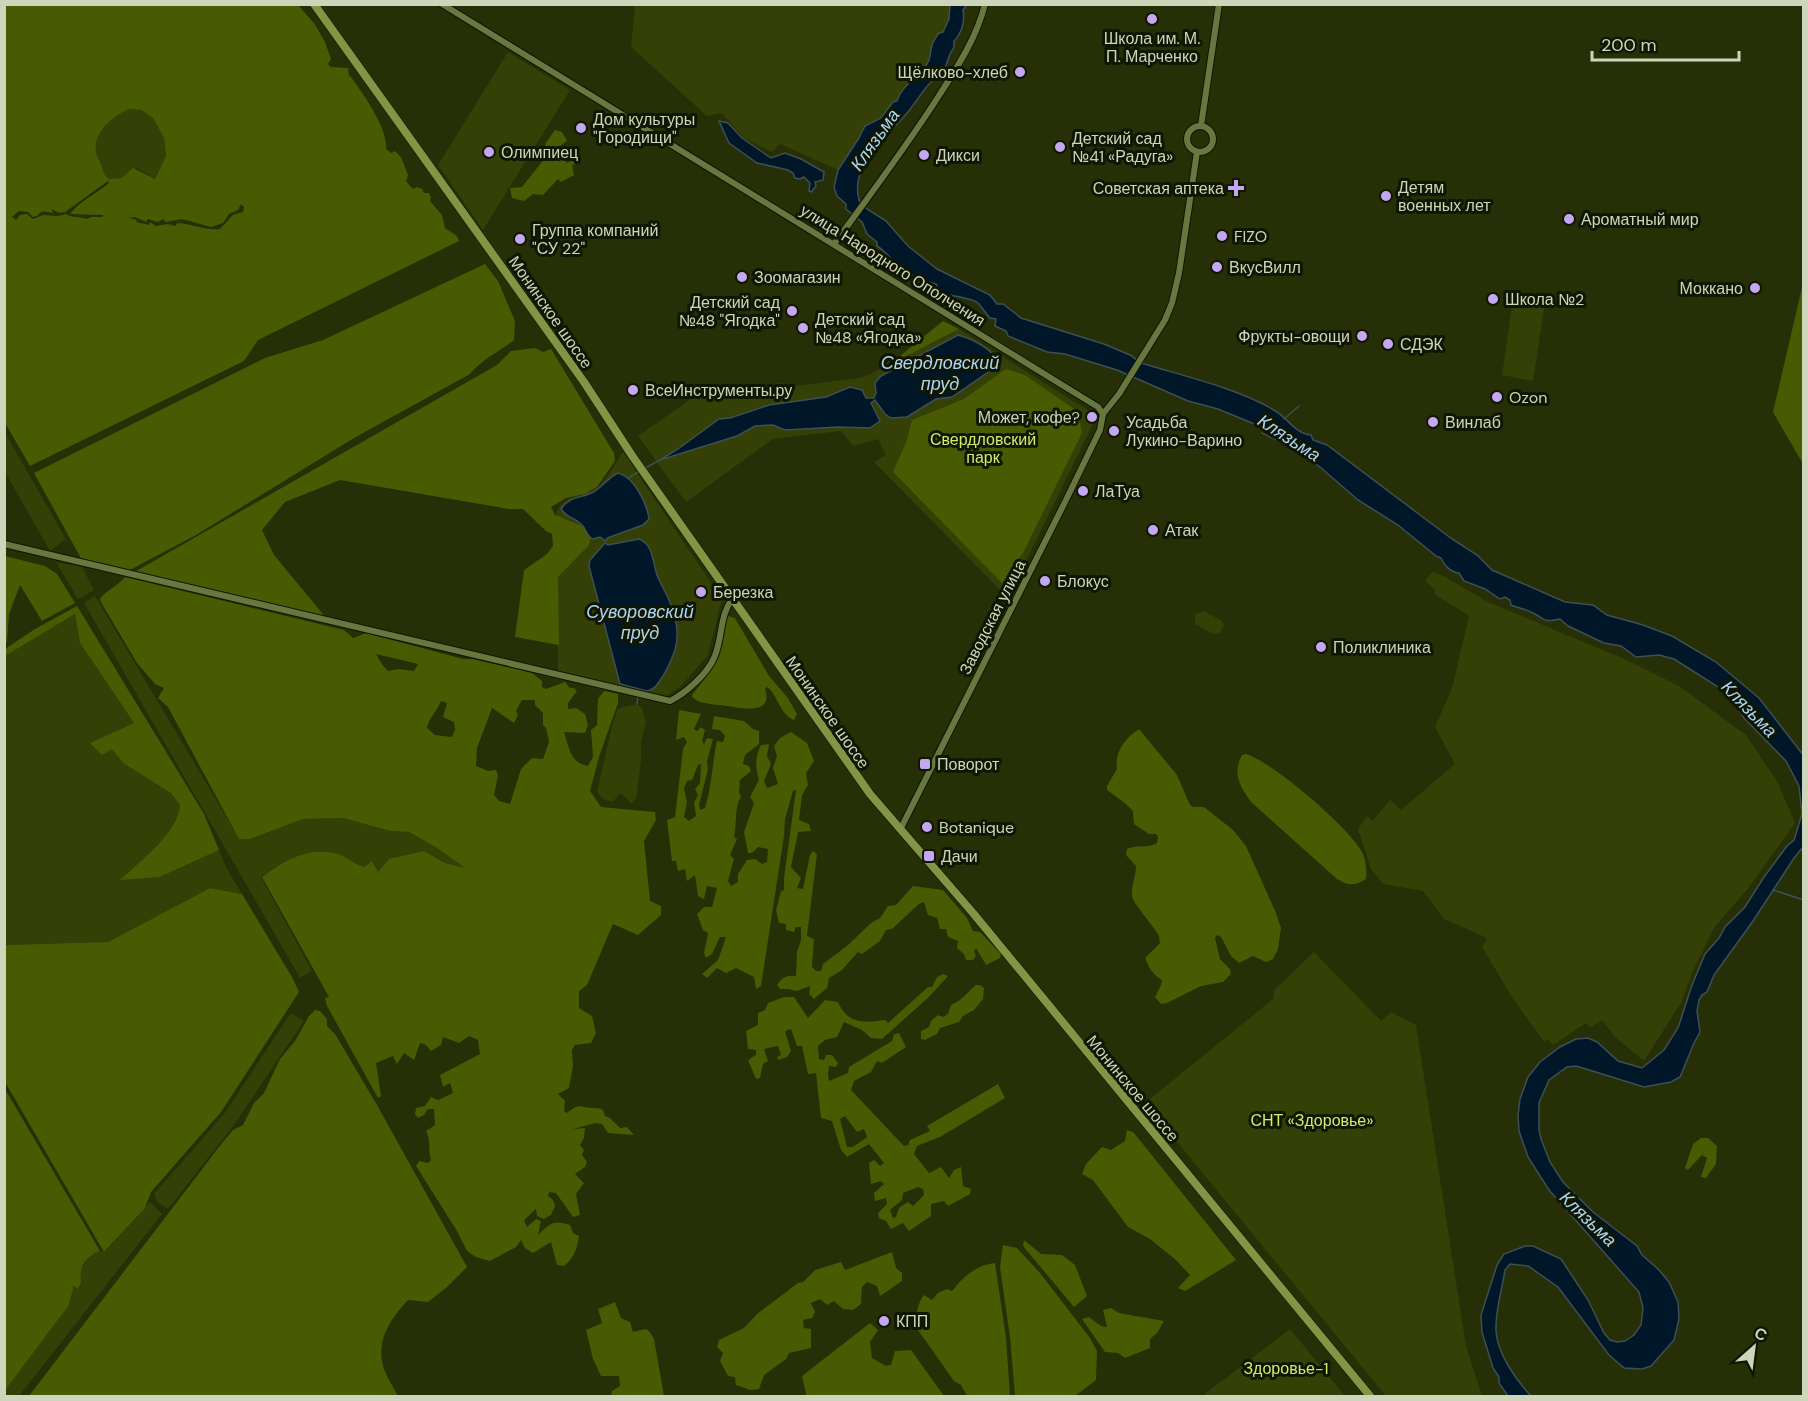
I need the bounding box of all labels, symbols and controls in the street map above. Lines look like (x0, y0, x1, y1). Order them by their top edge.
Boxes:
marker: Школа им. М. П. Марченко (1145, 12, 1159, 26)
scale bar (1592, 24, 1739, 62)
place label: Школа им. М. П. Марченко (1104, 28, 1200, 67)
text: 200 m (1601, 33, 1657, 57)
place label: Щёлково-хлеб (898, 62, 1008, 83)
marker: Щёлково-хлеб (1013, 65, 1027, 79)
water label: Клязьма (845, 104, 905, 176)
place label: Дом культуры "Городищи" (593, 109, 695, 148)
marker: Дом культуры "Городищи" (574, 121, 588, 135)
place label: Детский сад №41 «Радуга» (1072, 128, 1173, 167)
marker: Детский сад №41 «Радуга» (1053, 140, 1067, 154)
place label: Олимпиец (501, 142, 578, 163)
marker: Олимпиец (482, 145, 496, 159)
place label: Дикси (936, 145, 980, 166)
marker: Дикси (917, 148, 931, 162)
place label: Детям военных лет (1398, 177, 1491, 216)
place label: Советская аптека (1093, 178, 1224, 199)
marker: Советская аптека (1229, 181, 1243, 195)
marker: Детям военных лет (1379, 189, 1393, 203)
street label: улица Народного Ополчения (796, 200, 989, 331)
place label: Ароматный мир (1581, 209, 1699, 230)
marker: Ароматный мир (1562, 212, 1576, 226)
place label: Группа компаний "СУ 22" (532, 220, 658, 259)
place label: FIZO (1234, 226, 1267, 247)
marker: FIZO (1215, 229, 1229, 243)
marker: Группа компаний "СУ 22" (513, 232, 527, 246)
street label: Монинское шоссе (504, 252, 597, 373)
place label: ВкусВилл (1229, 257, 1301, 278)
marker: ВкусВилл (1210, 260, 1224, 274)
place label: Зоомагазин (754, 267, 841, 288)
marker: Зоомагазин (735, 270, 749, 284)
place label: Моккано (1680, 278, 1743, 299)
marker: Моккано (1748, 281, 1762, 295)
place label: Школа №2 (1505, 289, 1584, 310)
place label: Детский сад №48 "Ягодка" (679, 292, 781, 331)
marker: Школа №2 (1486, 292, 1500, 306)
marker: Детский сад №48 "Ягодка" (785, 304, 799, 318)
place label: Детский сад №48 «Ягодка» (815, 309, 922, 348)
marker: Детский сад №48 «Ягодка» (796, 321, 810, 335)
place label: Фрукты-овощи (1238, 326, 1350, 347)
marker: Фрукты-овощи (1355, 329, 1369, 343)
place label: СДЭК (1400, 334, 1444, 355)
marker: СДЭК (1381, 337, 1395, 351)
water label: Свердловский пруд (881, 351, 999, 396)
place label: ВсеИнструменты.ру (645, 380, 792, 401)
marker: ВсеИнструменты.ру (626, 383, 640, 397)
place label: Ozon (1509, 387, 1547, 408)
marker: Ozon (1490, 390, 1504, 404)
place label: Может, кофе? (978, 407, 1080, 428)
water label: Клязьма (1253, 409, 1325, 467)
marker: Может, кофе? (1085, 410, 1099, 424)
place label: Усадьба Лукино-Варино (1126, 412, 1242, 451)
place label: Винлаб (1445, 412, 1501, 433)
marker: Винлаб (1426, 415, 1440, 429)
marker: Усадьба Лукино-Варино (1107, 424, 1121, 438)
park label: Свердловский парк (930, 429, 1036, 468)
place label: ЛаТуа (1095, 481, 1140, 502)
marker: ЛаТуа (1076, 484, 1090, 498)
place label: Атак (1165, 520, 1199, 541)
marker: Атак (1146, 523, 1160, 537)
street label: Заводская улица (955, 556, 1030, 678)
place label: Блокус (1057, 571, 1109, 592)
marker: Блокус (1038, 574, 1052, 588)
place label: Березка (713, 582, 774, 603)
marker: Березка (694, 585, 708, 599)
water label: Суворовский пруд (586, 600, 694, 645)
place label: Поликлиника (1333, 637, 1431, 658)
marker: Поликлиника (1314, 640, 1328, 654)
street label: Монинское шоссе (781, 652, 874, 773)
water label: Клязьма (1716, 675, 1782, 743)
place label: Поворот (937, 754, 1000, 775)
marker: Поворот (918, 757, 932, 771)
place label: Botanique (939, 817, 1014, 838)
marker: Botanique (920, 820, 934, 834)
place label: Дачи (941, 846, 978, 867)
marker: Дачи (922, 849, 936, 863)
street label: Монинское шоссе (1082, 1031, 1183, 1146)
park label: СНТ «Здоровье» (1250, 1110, 1374, 1131)
water label: Клязьма (1554, 1186, 1622, 1252)
place label: КПП (896, 1311, 928, 1332)
marker: КПП (877, 1314, 891, 1328)
north arrow (1724, 1317, 1784, 1377)
text: С (1751, 1322, 1771, 1346)
park label: Здоровье-1 (1243, 1358, 1329, 1379)

